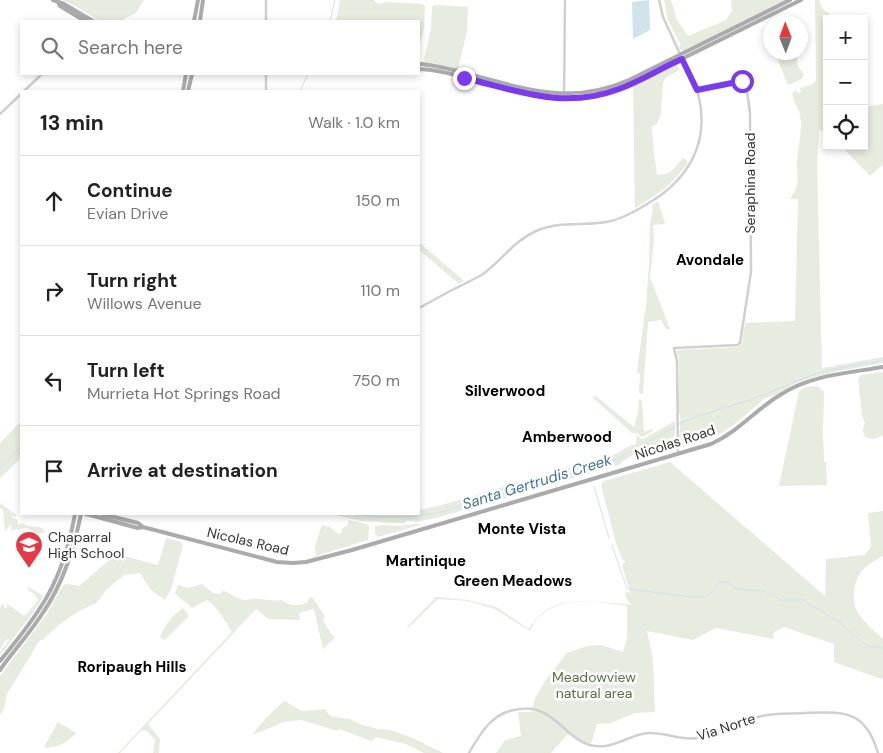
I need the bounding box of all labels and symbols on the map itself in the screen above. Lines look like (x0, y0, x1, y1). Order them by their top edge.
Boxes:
north arrow (763, 15, 808, 60)
route end (453, 67, 476, 90)
route start (731, 70, 754, 93)
street label: Seraphina Road (741, 132, 759, 234)
district label: Avondale (676, 250, 744, 270)
district label: Silverwood (465, 381, 545, 401)
street label: Nicolas Road (633, 421, 717, 463)
district label: Amberwood (522, 427, 612, 447)
water label: Santa Gertrudis Creek (460, 450, 614, 514)
district label: Monte Vista (478, 519, 566, 539)
street label: Nicolas Road (205, 523, 291, 559)
place label: Chaparral High School (48, 528, 124, 562)
school or university icon: Chaparral High School (14, 530, 44, 569)
district label: Martinique (386, 551, 466, 571)
district label: Green Meadows (454, 571, 572, 591)
district label: Roripaugh Hills (78, 657, 186, 677)
park label: Meadowview natural area (552, 668, 636, 702)
street label: Via Norte (694, 709, 758, 745)

